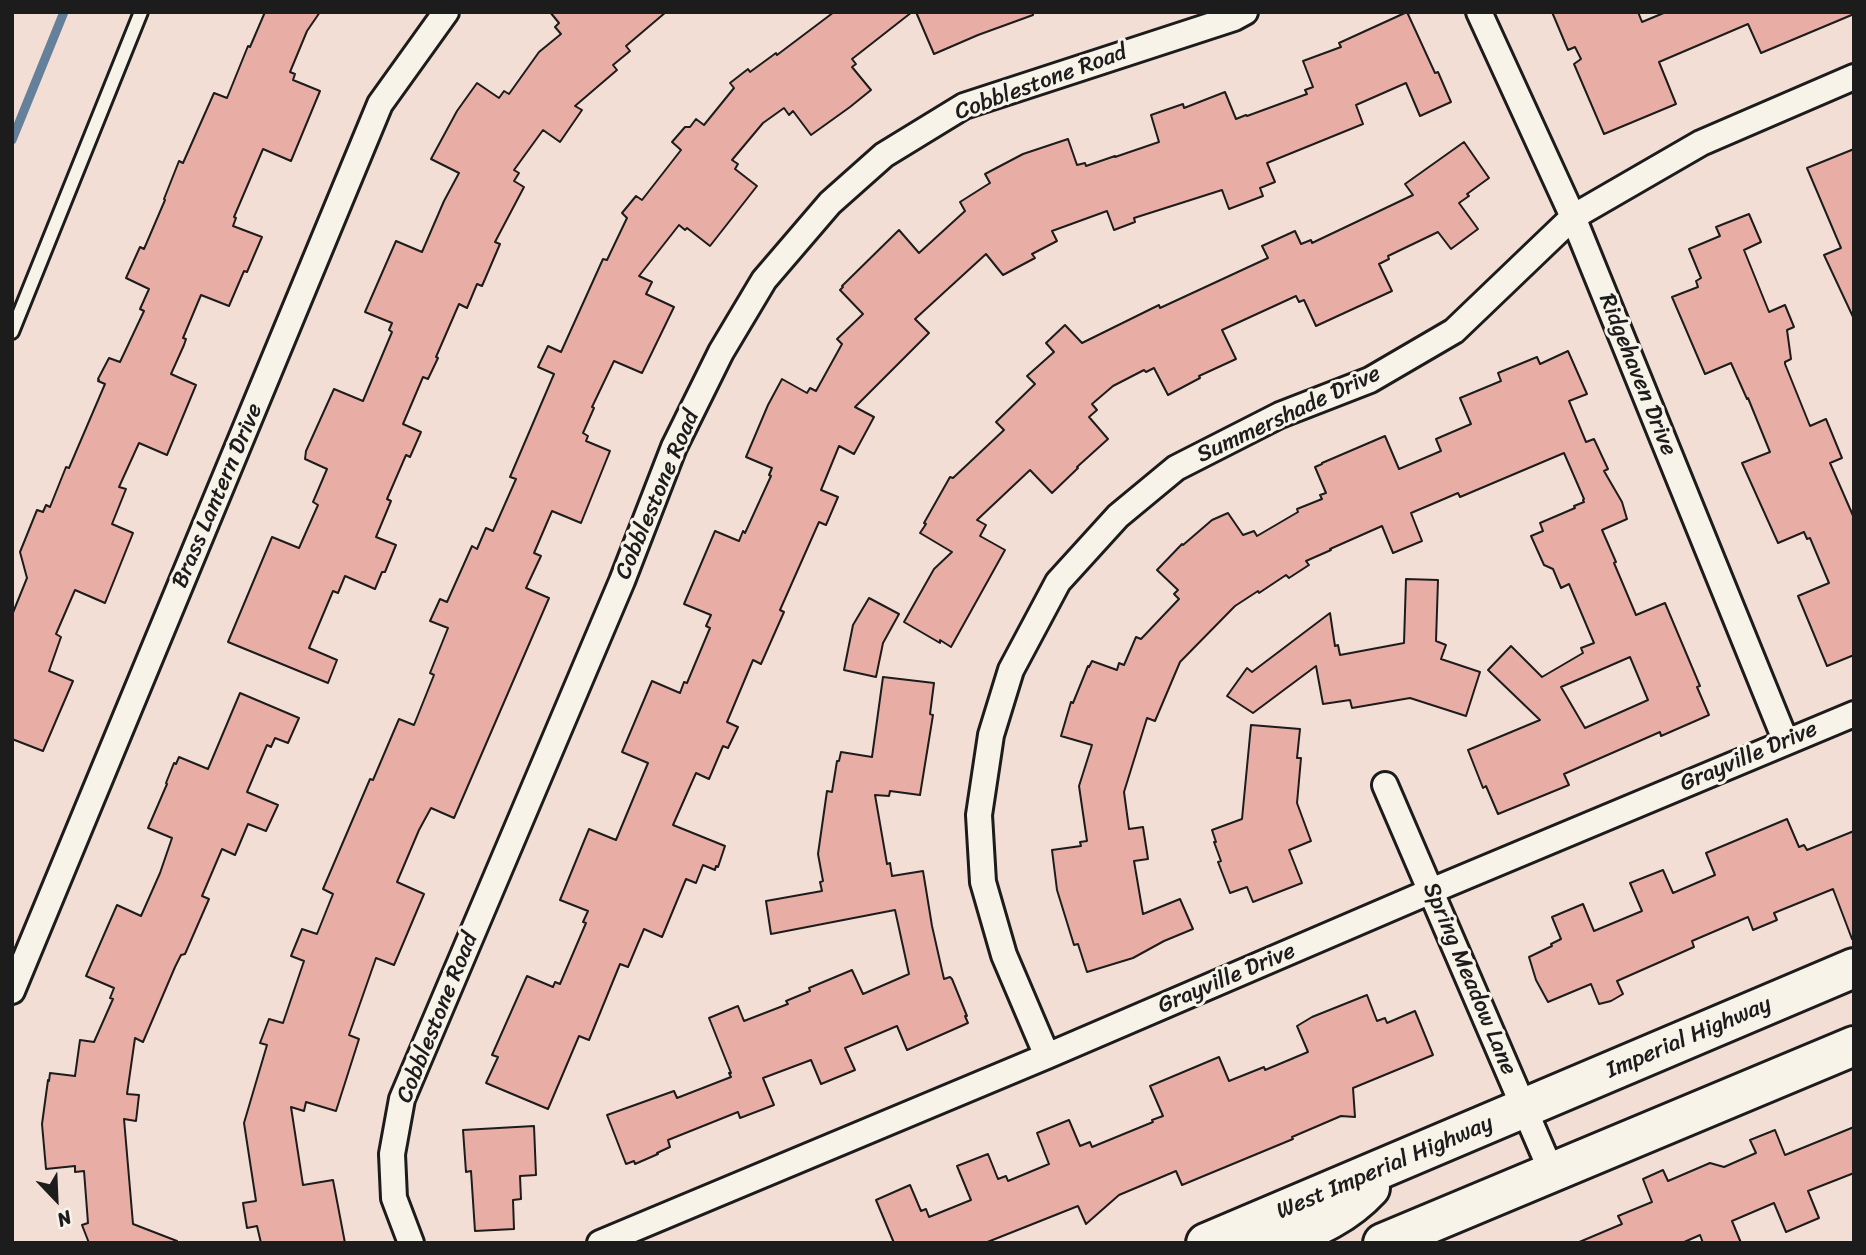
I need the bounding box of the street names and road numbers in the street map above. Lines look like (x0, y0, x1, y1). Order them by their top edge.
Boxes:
street label: Cobblestone Road (951, 39, 1131, 127)
street label: Ridgehaven Drive (1592, 290, 1682, 460)
street label: Summershade Drive (1193, 360, 1385, 470)
street label: Brass Lantern Drive (167, 400, 269, 592)
street label: Cobblestone Road (610, 406, 706, 584)
street label: Grayville Drive (1676, 716, 1822, 798)
street label: Spring Meadow Lane (1416, 879, 1522, 1079)
street label: Cobblestone Road (391, 929, 485, 1107)
street label: Grayville Drive (1154, 938, 1300, 1020)
street label: Imperial Highway (1602, 991, 1776, 1085)
street label: West Imperial Highway (1273, 1110, 1497, 1226)

